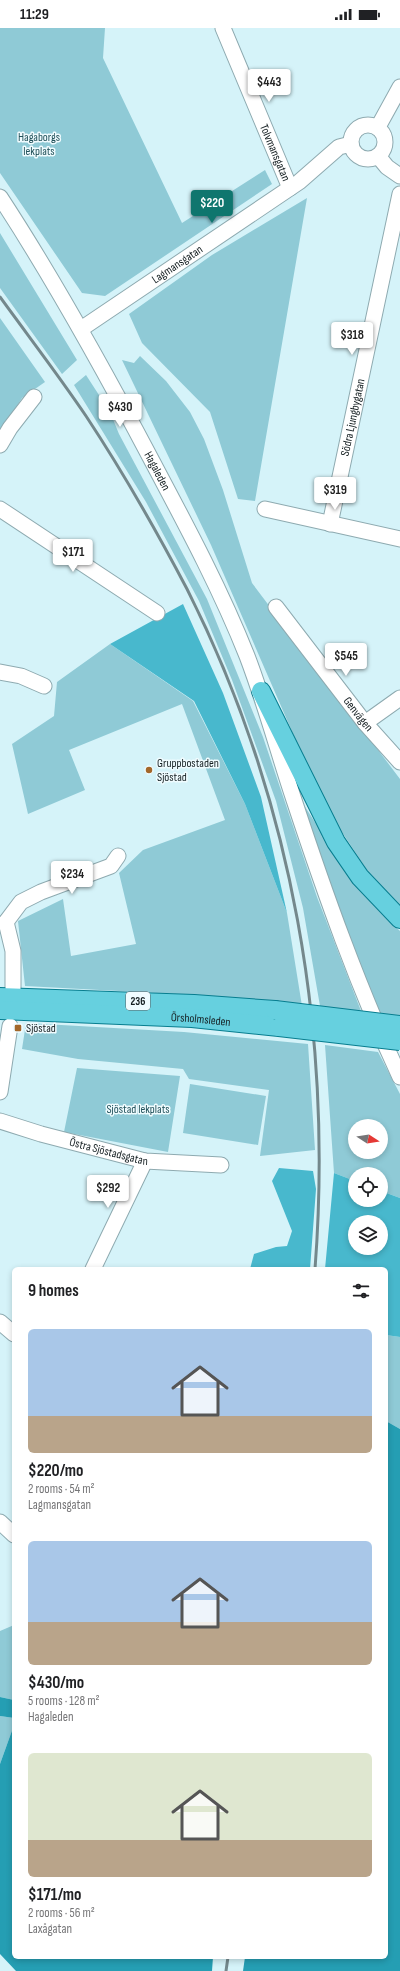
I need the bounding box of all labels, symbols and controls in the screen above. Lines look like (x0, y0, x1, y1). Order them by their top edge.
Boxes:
text: 11:29 (20, 5, 49, 24)
pin: $443 (245, 69, 293, 103)
text: $443 (257, 74, 281, 90)
street label: Tolvmansgatan (257, 122, 294, 183)
park label: Hagaborgs lekplats (18, 130, 60, 159)
pin: $220 (188, 190, 236, 224)
text: $220 (200, 195, 224, 211)
street label: Lagmansgatan (149, 242, 206, 287)
pin: $318 (328, 322, 376, 356)
text: $318 (340, 327, 364, 343)
street label: Södra Ljungbygatan (337, 377, 368, 457)
pin: $430 (96, 394, 144, 428)
text: $430 (108, 399, 132, 415)
street label: Hagaleden (141, 449, 174, 493)
pin: $319 (311, 477, 359, 511)
text: $319 (323, 482, 347, 498)
pin: $171 (49, 539, 97, 573)
text: $171 (62, 544, 84, 560)
pin: $545 (322, 643, 370, 677)
text: $545 (334, 648, 358, 664)
street label: Genvägen (340, 694, 376, 734)
place label: Gruppbostaden Sjöstad (157, 756, 219, 785)
marker: Gruppbostaden Sjöstad (144, 765, 154, 775)
pin: $234 (48, 861, 96, 895)
text: $234 (60, 866, 84, 882)
road number: 236 (126, 992, 150, 1010)
street label: Örsholmsleden (171, 1010, 231, 1029)
place label: Sjöstad (26, 1021, 56, 1036)
marker: Sjöstad (13, 1023, 23, 1033)
park label: Sjöstad lekplats (106, 1102, 170, 1117)
north arrow (348, 1119, 388, 1159)
map controls (348, 1119, 388, 1255)
street label: Östra Sjöstadsgatan (68, 1134, 148, 1169)
button: locate (348, 1167, 388, 1207)
pin: $292 (84, 1175, 132, 1209)
text: $292 (96, 1180, 120, 1196)
button: layers (348, 1215, 388, 1255)
icon: filters (350, 1280, 372, 1302)
text: 9 homes (28, 1281, 79, 1301)
icon: home (164, 1355, 236, 1427)
text: $220/mo (28, 1461, 83, 1481)
text: 2 rooms · 54 m² (28, 1481, 95, 1497)
text: Lagmansgatan (28, 1497, 91, 1513)
icon: home (164, 1567, 236, 1639)
text: $430/mo (28, 1673, 84, 1693)
text: 5 rooms · 128 m² (28, 1693, 100, 1709)
text: Hagaleden (28, 1709, 74, 1725)
icon: home (164, 1779, 236, 1851)
text: $171/mo (28, 1885, 81, 1905)
text: 2 rooms · 56 m² (28, 1905, 95, 1921)
text: Laxågatan (28, 1921, 72, 1937)

